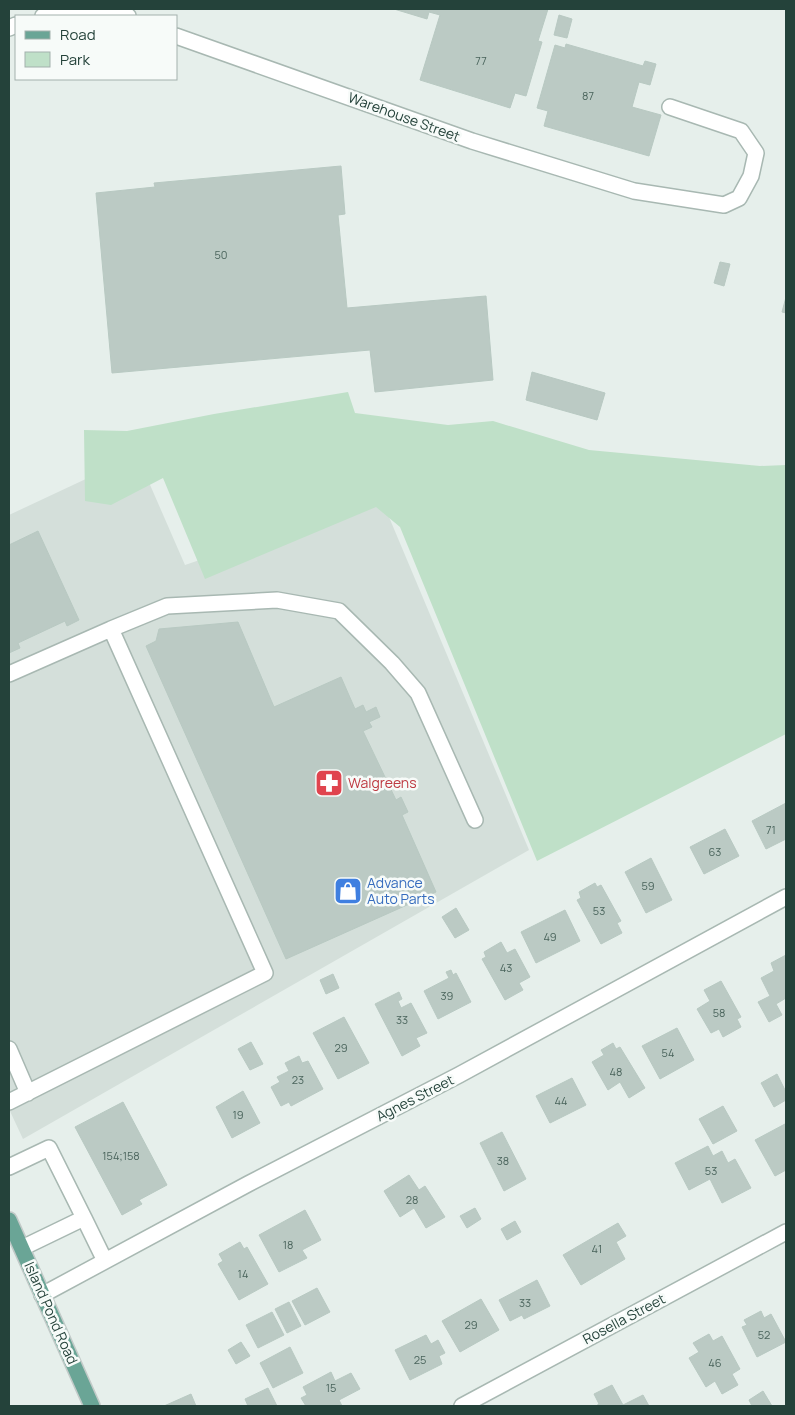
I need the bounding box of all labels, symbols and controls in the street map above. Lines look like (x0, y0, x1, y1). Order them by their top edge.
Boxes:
legend (15, 15, 178, 80)
text: Road (60, 24, 96, 45)
text: Park (60, 49, 90, 70)
house number: 77 (475, 53, 487, 68)
street label: Warehouse Street (346, 87, 463, 146)
house number: 87 (582, 88, 594, 103)
house number: 50 (214, 247, 228, 262)
pharmacy icon: Walgreens (314, 768, 344, 798)
place label: Walgreens (348, 773, 417, 792)
house number: 71 (766, 822, 776, 837)
house number: 63 (709, 844, 721, 859)
place label: Advance Auto Parts (367, 873, 435, 908)
shop icon: Advance Auto Parts (333, 876, 363, 906)
house number: 59 (641, 878, 655, 893)
house number: 53 (593, 903, 605, 918)
house number: 49 (543, 929, 557, 944)
house number: 43 (500, 960, 512, 975)
house number: 39 (441, 988, 454, 1003)
house number: 58 (713, 1005, 725, 1020)
house number: 33 (396, 1012, 408, 1027)
house number: 29 (334, 1040, 348, 1055)
house number: 54 (662, 1045, 674, 1060)
house number: 48 (610, 1064, 622, 1079)
street label: Agnes Street (373, 1070, 457, 1125)
house number: 23 (292, 1072, 304, 1087)
house number: 44 (554, 1093, 568, 1108)
house number: 19 (232, 1107, 244, 1122)
house number: 154;158 (102, 1148, 140, 1163)
house number: 38 (497, 1153, 509, 1168)
house number: 53 (705, 1163, 717, 1178)
house number: 28 (406, 1192, 418, 1207)
house number: 18 (283, 1237, 293, 1252)
house number: 41 (592, 1241, 602, 1256)
street label: Island Pond Road (20, 1259, 83, 1367)
house number: 14 (238, 1266, 248, 1281)
street label: Rosella Street (579, 1289, 669, 1348)
house number: 33 (519, 1295, 531, 1310)
house number: 29 (464, 1317, 478, 1332)
house number: 52 (758, 1327, 770, 1342)
house number: 25 (414, 1352, 426, 1367)
house number: 46 (708, 1355, 722, 1370)
house number: 15 (326, 1380, 336, 1395)

